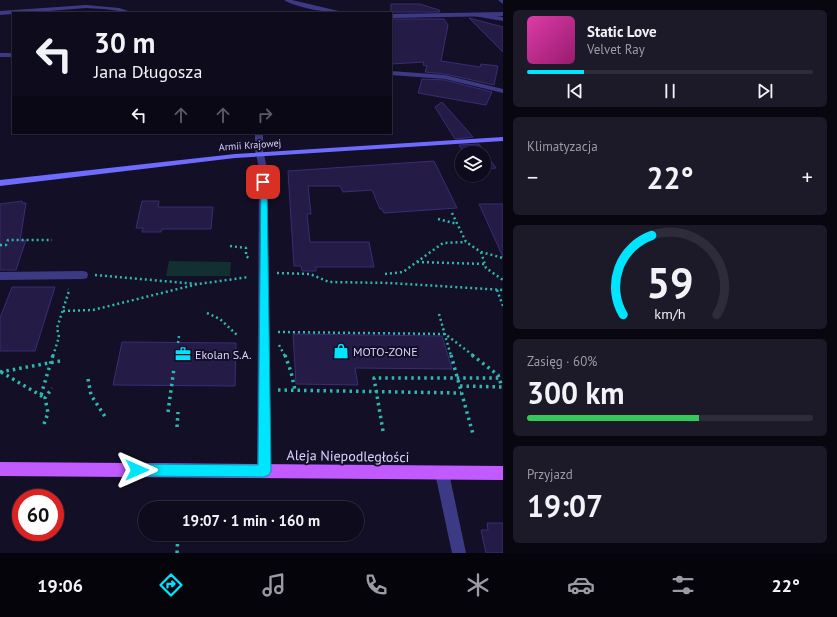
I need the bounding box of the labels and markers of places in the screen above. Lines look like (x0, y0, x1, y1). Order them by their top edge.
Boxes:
pin (246, 165, 280, 199)
shop icon: MOTO-ZONE (332, 342, 350, 360)
place label: MOTO-ZONE (353, 344, 418, 359)
office icon: Ekolan S.A. (174, 345, 192, 363)
place label: Ekolan S.A. (195, 347, 252, 362)

